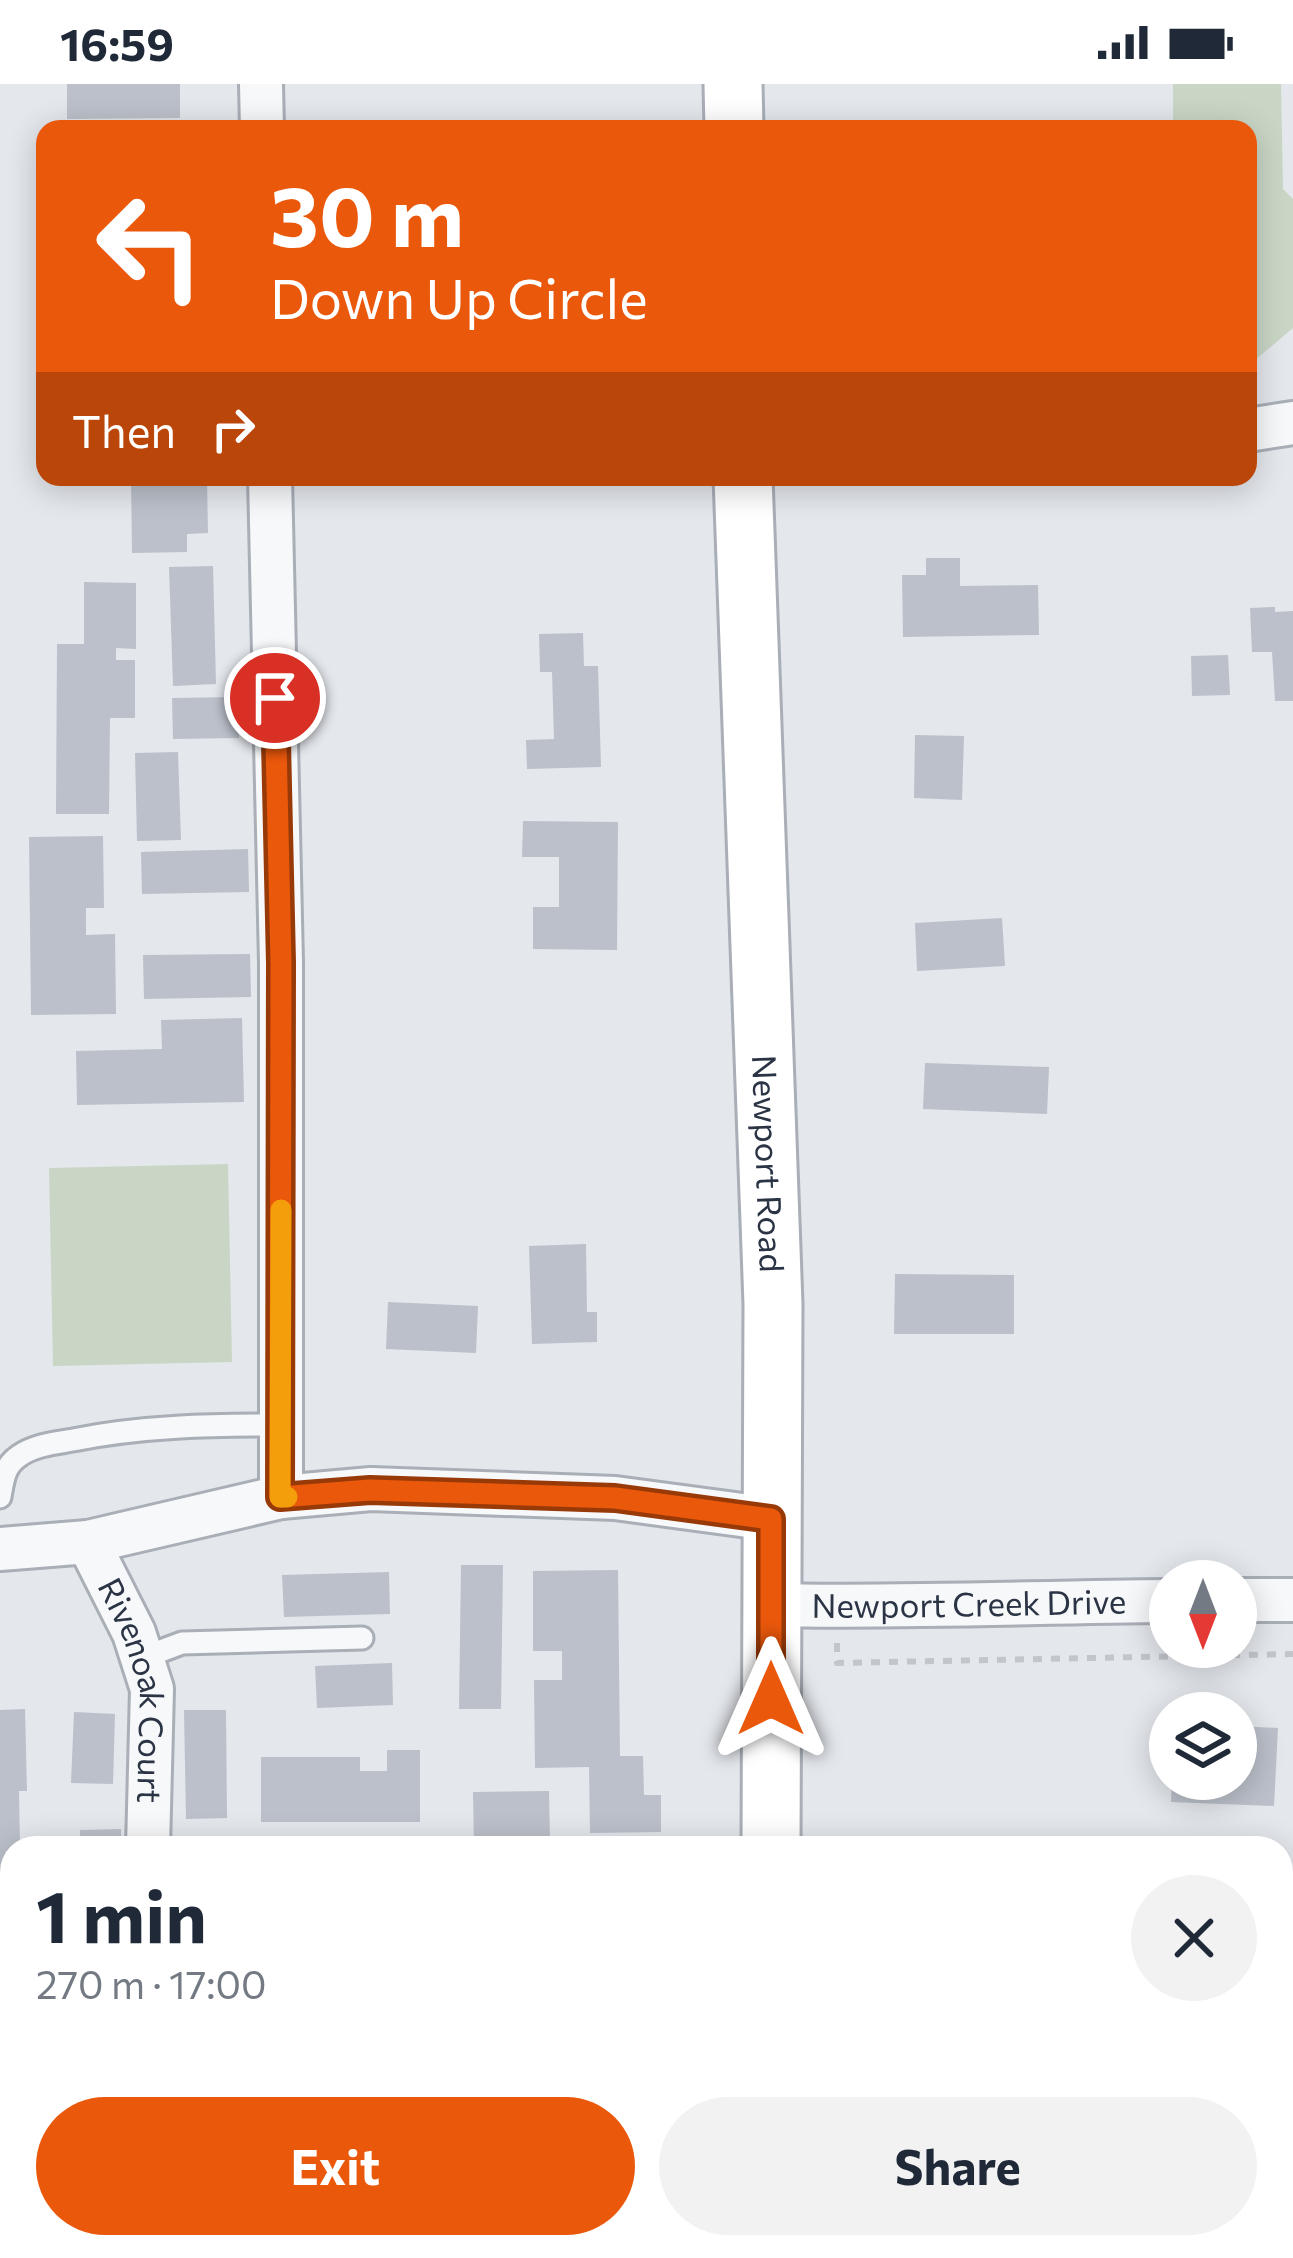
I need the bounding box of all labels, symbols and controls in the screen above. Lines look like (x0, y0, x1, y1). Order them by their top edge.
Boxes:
text: 16:59 (60, 15, 174, 70)
text: 30 m (270, 162, 464, 264)
icon: left (72, 168, 228, 324)
text: Down Up Circle (270, 264, 648, 330)
icon: right (200, 396, 266, 462)
text: Then (72, 402, 176, 457)
pin (224, 647, 326, 749)
icon: arrive (242, 665, 308, 731)
street label: Newport Road (745, 1054, 794, 1273)
north arrow (1149, 1560, 1257, 1668)
map controls (1149, 1560, 1257, 1800)
street label: Rivenoak Court (90, 1570, 174, 1804)
street label: Newport Creek Drive (812, 1579, 1127, 1625)
position arrow (708, 1636, 834, 1762)
button: layers (1149, 1692, 1257, 1800)
text: 1 min (36, 1870, 207, 1958)
button: close (1131, 1875, 1257, 2001)
text: 270 m · 17:00 (36, 1959, 266, 2007)
button: Exit (36, 2097, 635, 2235)
button: Share (659, 2097, 1257, 2235)

